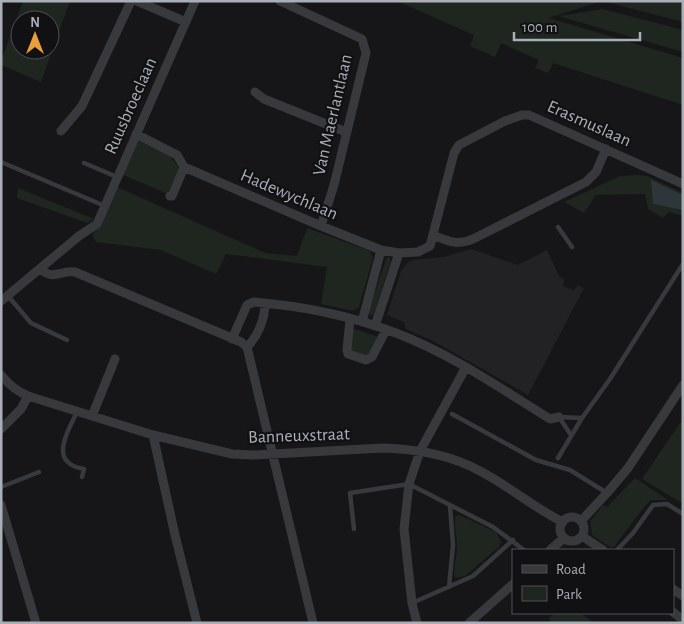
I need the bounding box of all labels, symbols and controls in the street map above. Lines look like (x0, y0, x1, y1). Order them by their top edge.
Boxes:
north arrow (10, 10, 60, 60)
scale bar (514, 10, 640, 42)
text: N (30, 16, 40, 30)
text: 100 m (522, 20, 557, 35)
street label: Van Maerlantlaan (310, 53, 356, 177)
street label: Ruusbroeclaan (102, 55, 160, 157)
street label: Erasmuslaan (544, 98, 634, 150)
street label: Hadewychlaan (238, 166, 340, 224)
street label: Banneuxstraat (248, 425, 350, 447)
legend (512, 549, 674, 614)
text: Road (556, 562, 586, 577)
text: Park (556, 587, 582, 602)

